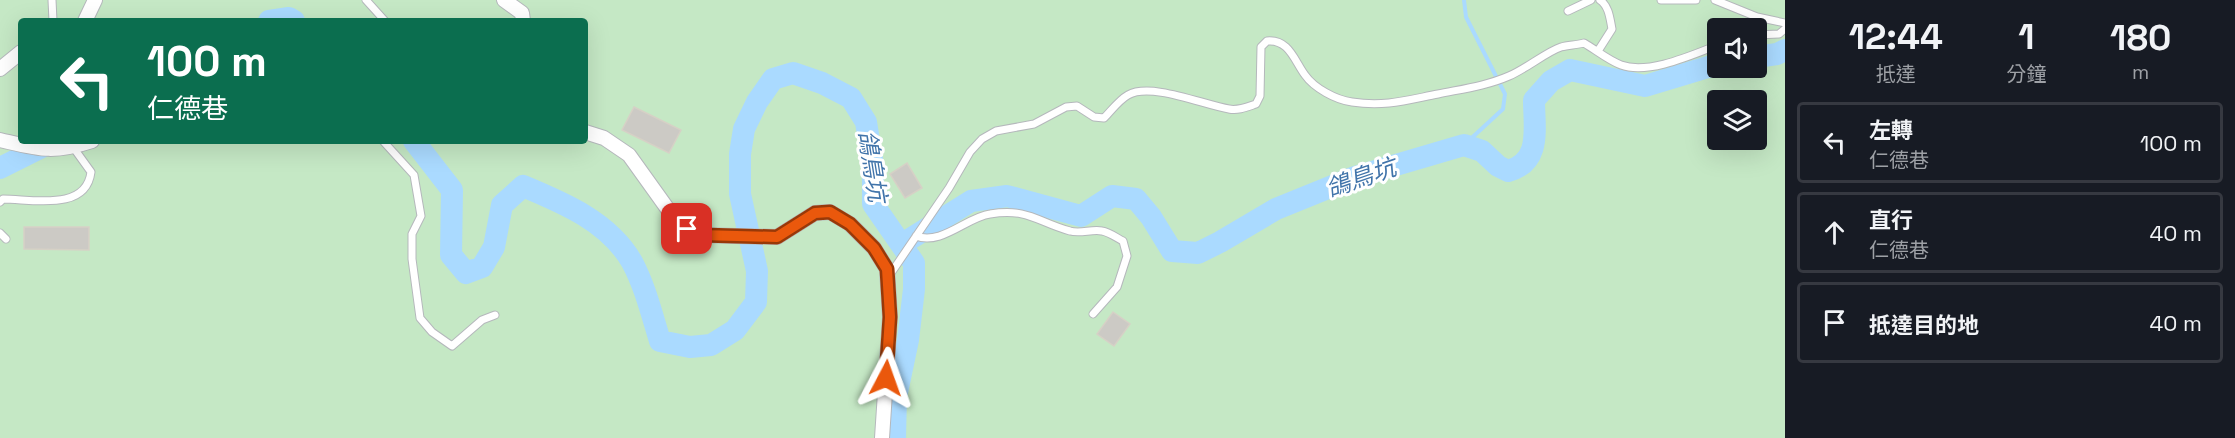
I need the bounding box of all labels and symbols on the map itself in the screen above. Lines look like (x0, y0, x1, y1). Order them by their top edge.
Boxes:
water label: 鴿鳥坑 (852, 128, 894, 207)
water label: 鴿鳥坑 (1322, 150, 1403, 204)
pin (661, 203, 712, 254)
position arrow (854, 346, 918, 410)

